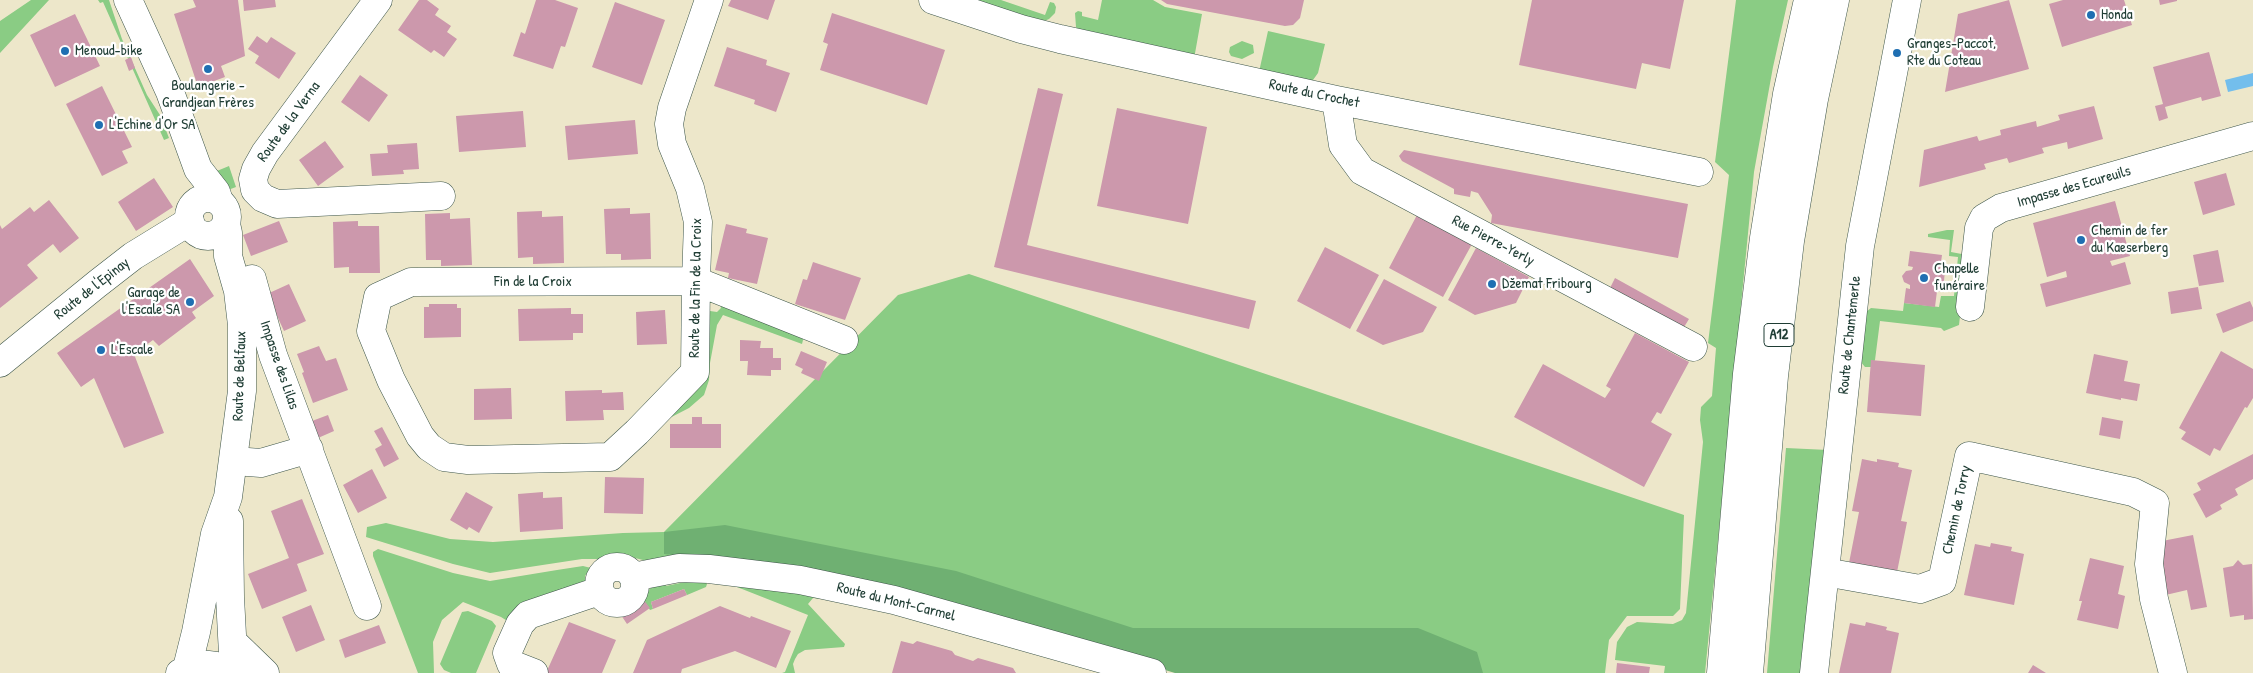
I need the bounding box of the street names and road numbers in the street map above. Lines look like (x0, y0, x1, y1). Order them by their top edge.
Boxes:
street label: Route du Crochet (1267, 76, 1361, 112)
street label: Route de la Verna (254, 78, 324, 166)
street label: Impasse des Ecureuils (2015, 162, 2133, 212)
street label: Rue Pierre-Yerly (1449, 212, 1537, 270)
street label: Route de la Fin de la Croix (686, 218, 706, 358)
street label: Route de l'Epinay (51, 254, 133, 324)
street label: Fin de la Croix (494, 273, 572, 291)
street label: Route de Chantemerle (1835, 275, 1865, 395)
street label: Impasse des Lilas (255, 318, 303, 412)
road number: A12 (1764, 324, 1794, 346)
street label: Route de Belfaux (229, 331, 251, 421)
street label: Chemin de Torry (1939, 464, 1975, 556)
street label: Route du Mont-Carmel (835, 579, 957, 625)

